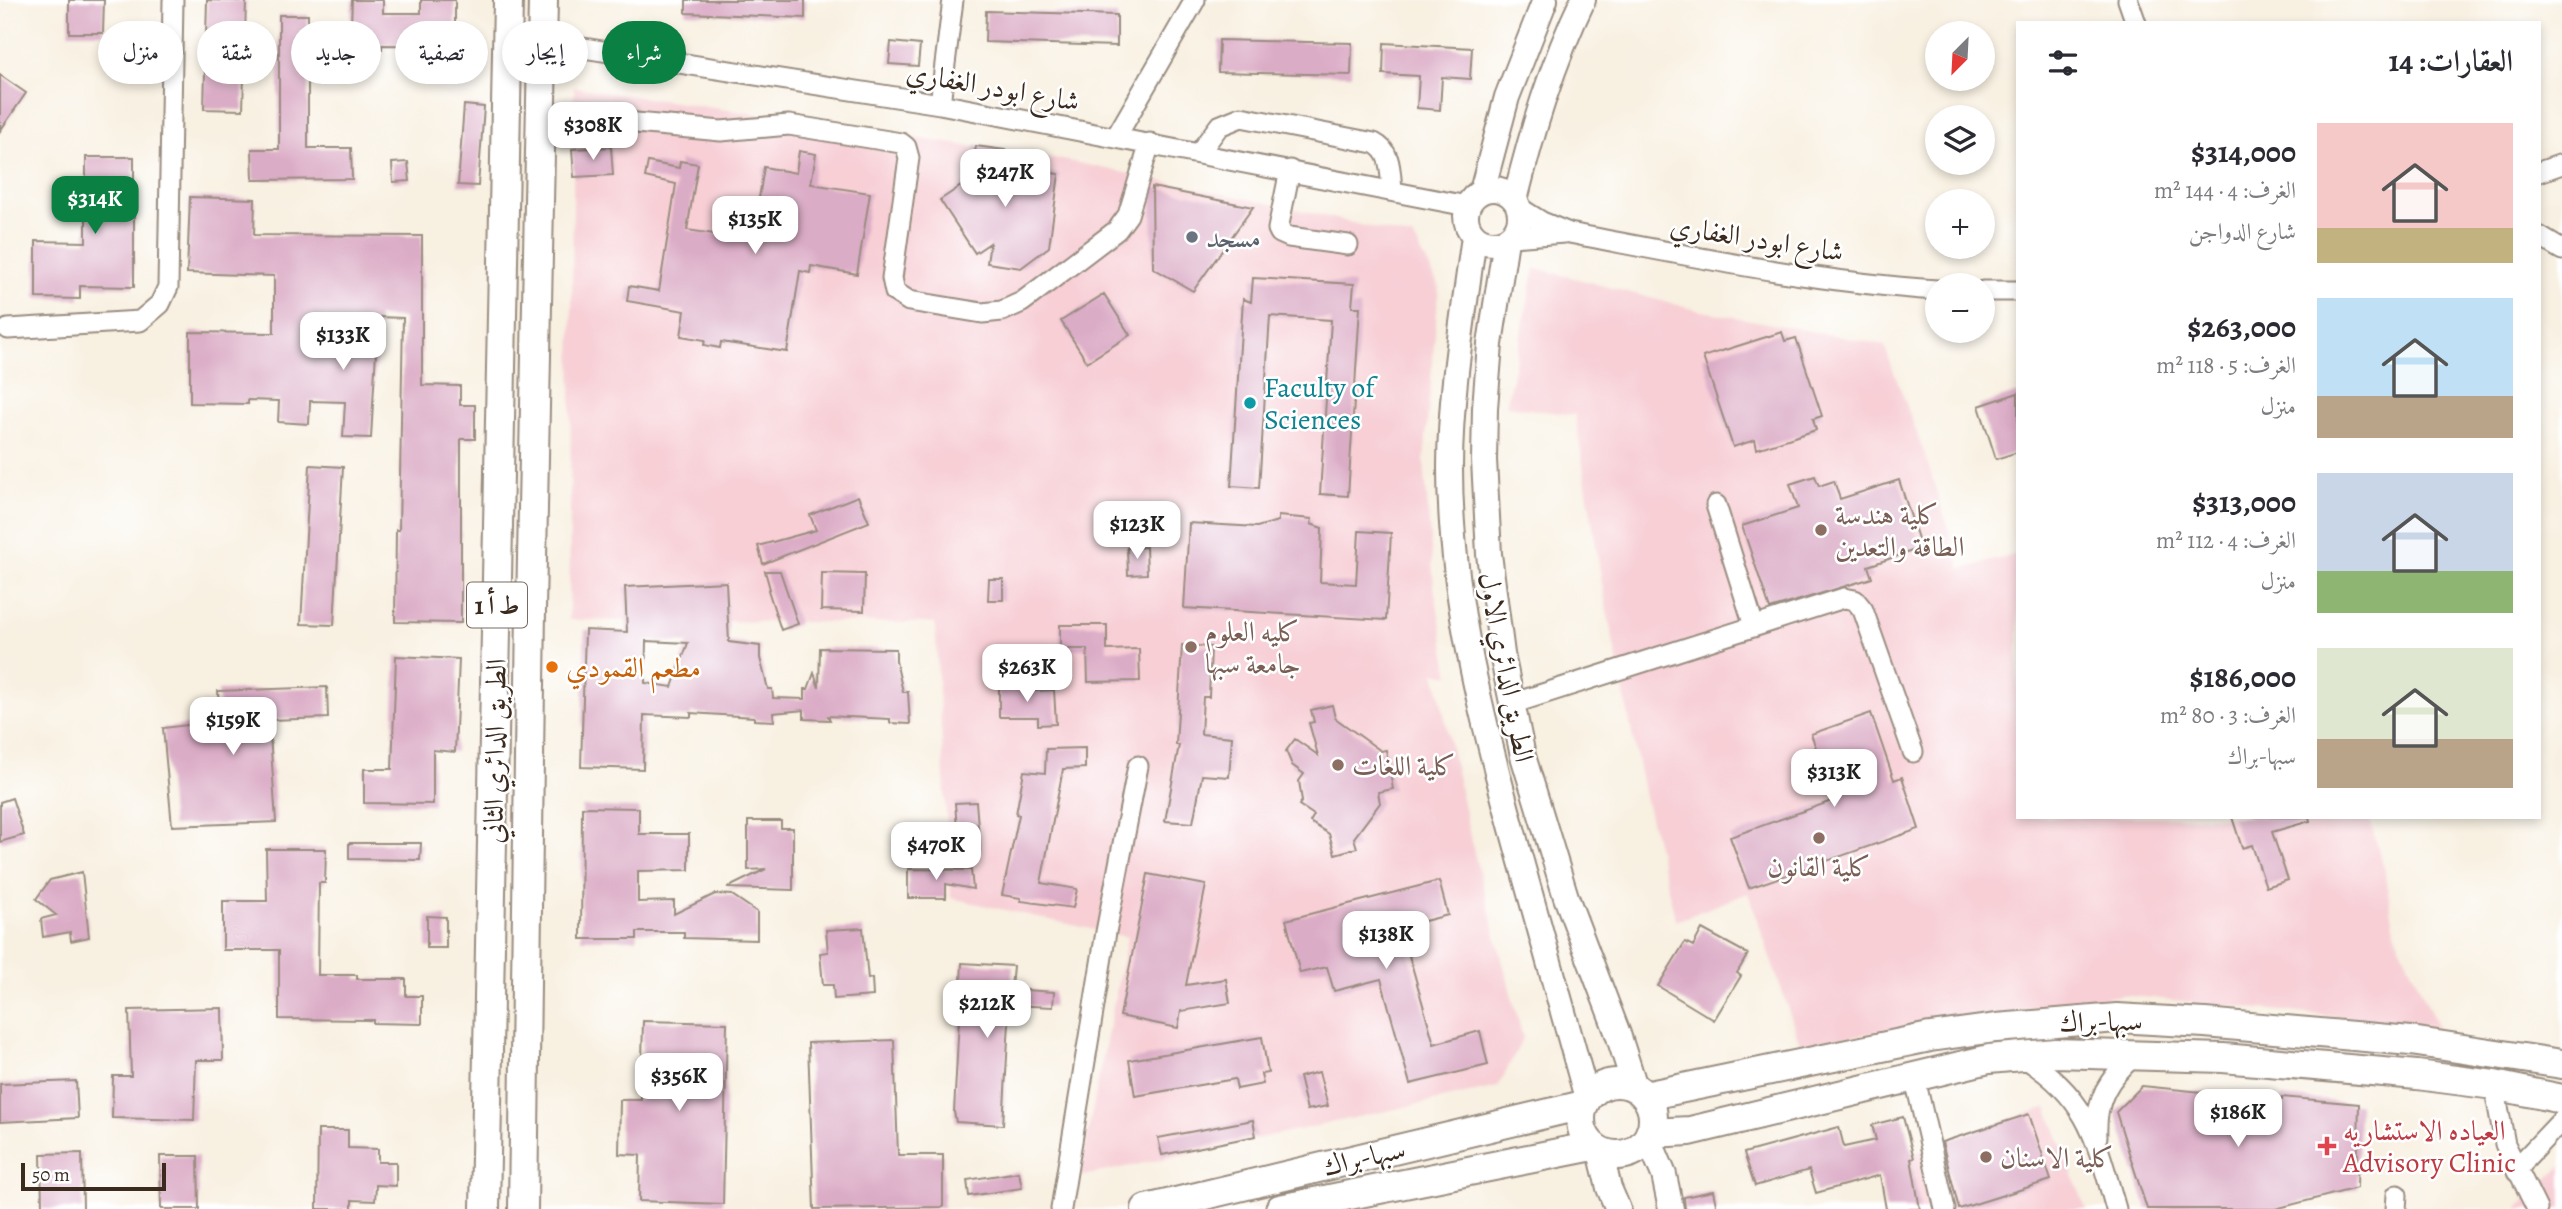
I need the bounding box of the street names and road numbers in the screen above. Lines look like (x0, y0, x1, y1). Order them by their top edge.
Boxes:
street label: شارع ابودر الغفاري (903, 53, 1082, 125)
street label: شارع ابودر الغفاري (1667, 207, 1846, 275)
street label: الطريق الدائري الاول (1466, 569, 1543, 766)
road number: ط أ 1 (467, 582, 527, 628)
street label: الطريق الدائري الثاني (474, 658, 519, 844)
street label: سبها-براك (2059, 1002, 2143, 1042)
street label: سبها-براك (1319, 1130, 1409, 1186)

